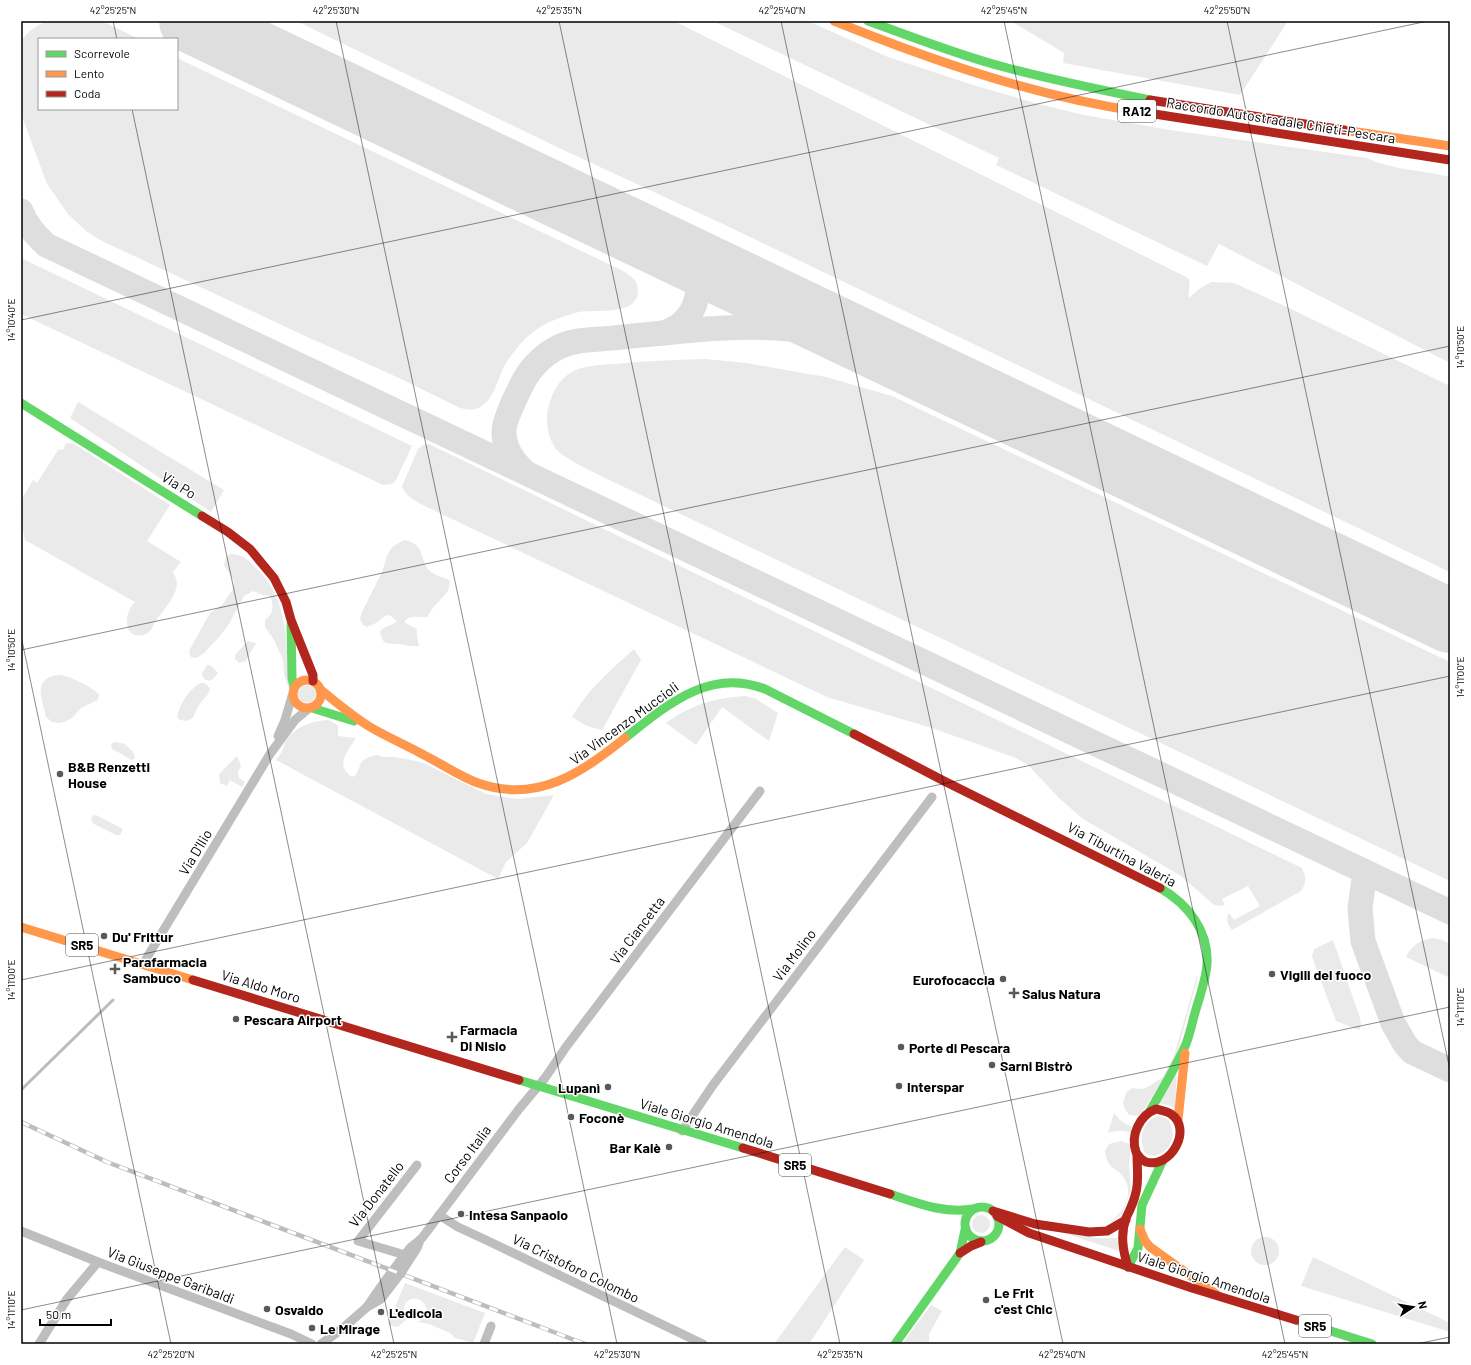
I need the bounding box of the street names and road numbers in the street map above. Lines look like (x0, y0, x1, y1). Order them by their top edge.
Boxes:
street label: Raccordo Autostradale Chieti-Pescara (1165, 93, 1397, 147)
road number: RA12 (1118, 100, 1156, 122)
street label: Via Po (159, 468, 199, 502)
street label: Via Vincenzo Muccioli (566, 678, 682, 768)
street label: Via Tiburtina Valeria (1065, 818, 1179, 890)
street label: Via D'Ilio (175, 826, 215, 878)
street label: Via Ciancetta (606, 893, 668, 967)
street label: Via Molino (769, 925, 819, 985)
road number: SR5 (66, 934, 98, 956)
street label: Via Aldo Moro (219, 966, 303, 1006)
street label: Viale Giorgio Amendola (638, 1095, 776, 1151)
street label: Corso Italia (440, 1122, 494, 1186)
road number: SR5 (779, 1154, 811, 1176)
street label: Via Donatello (345, 1158, 407, 1230)
street label: Via Cristoforo Colombo (510, 1230, 642, 1306)
street label: Via Giuseppe Garibaldi (105, 1243, 237, 1307)
street label: Viale Giorgio Amendola (1135, 1247, 1273, 1307)
road number: SR5 (1299, 1315, 1331, 1337)

